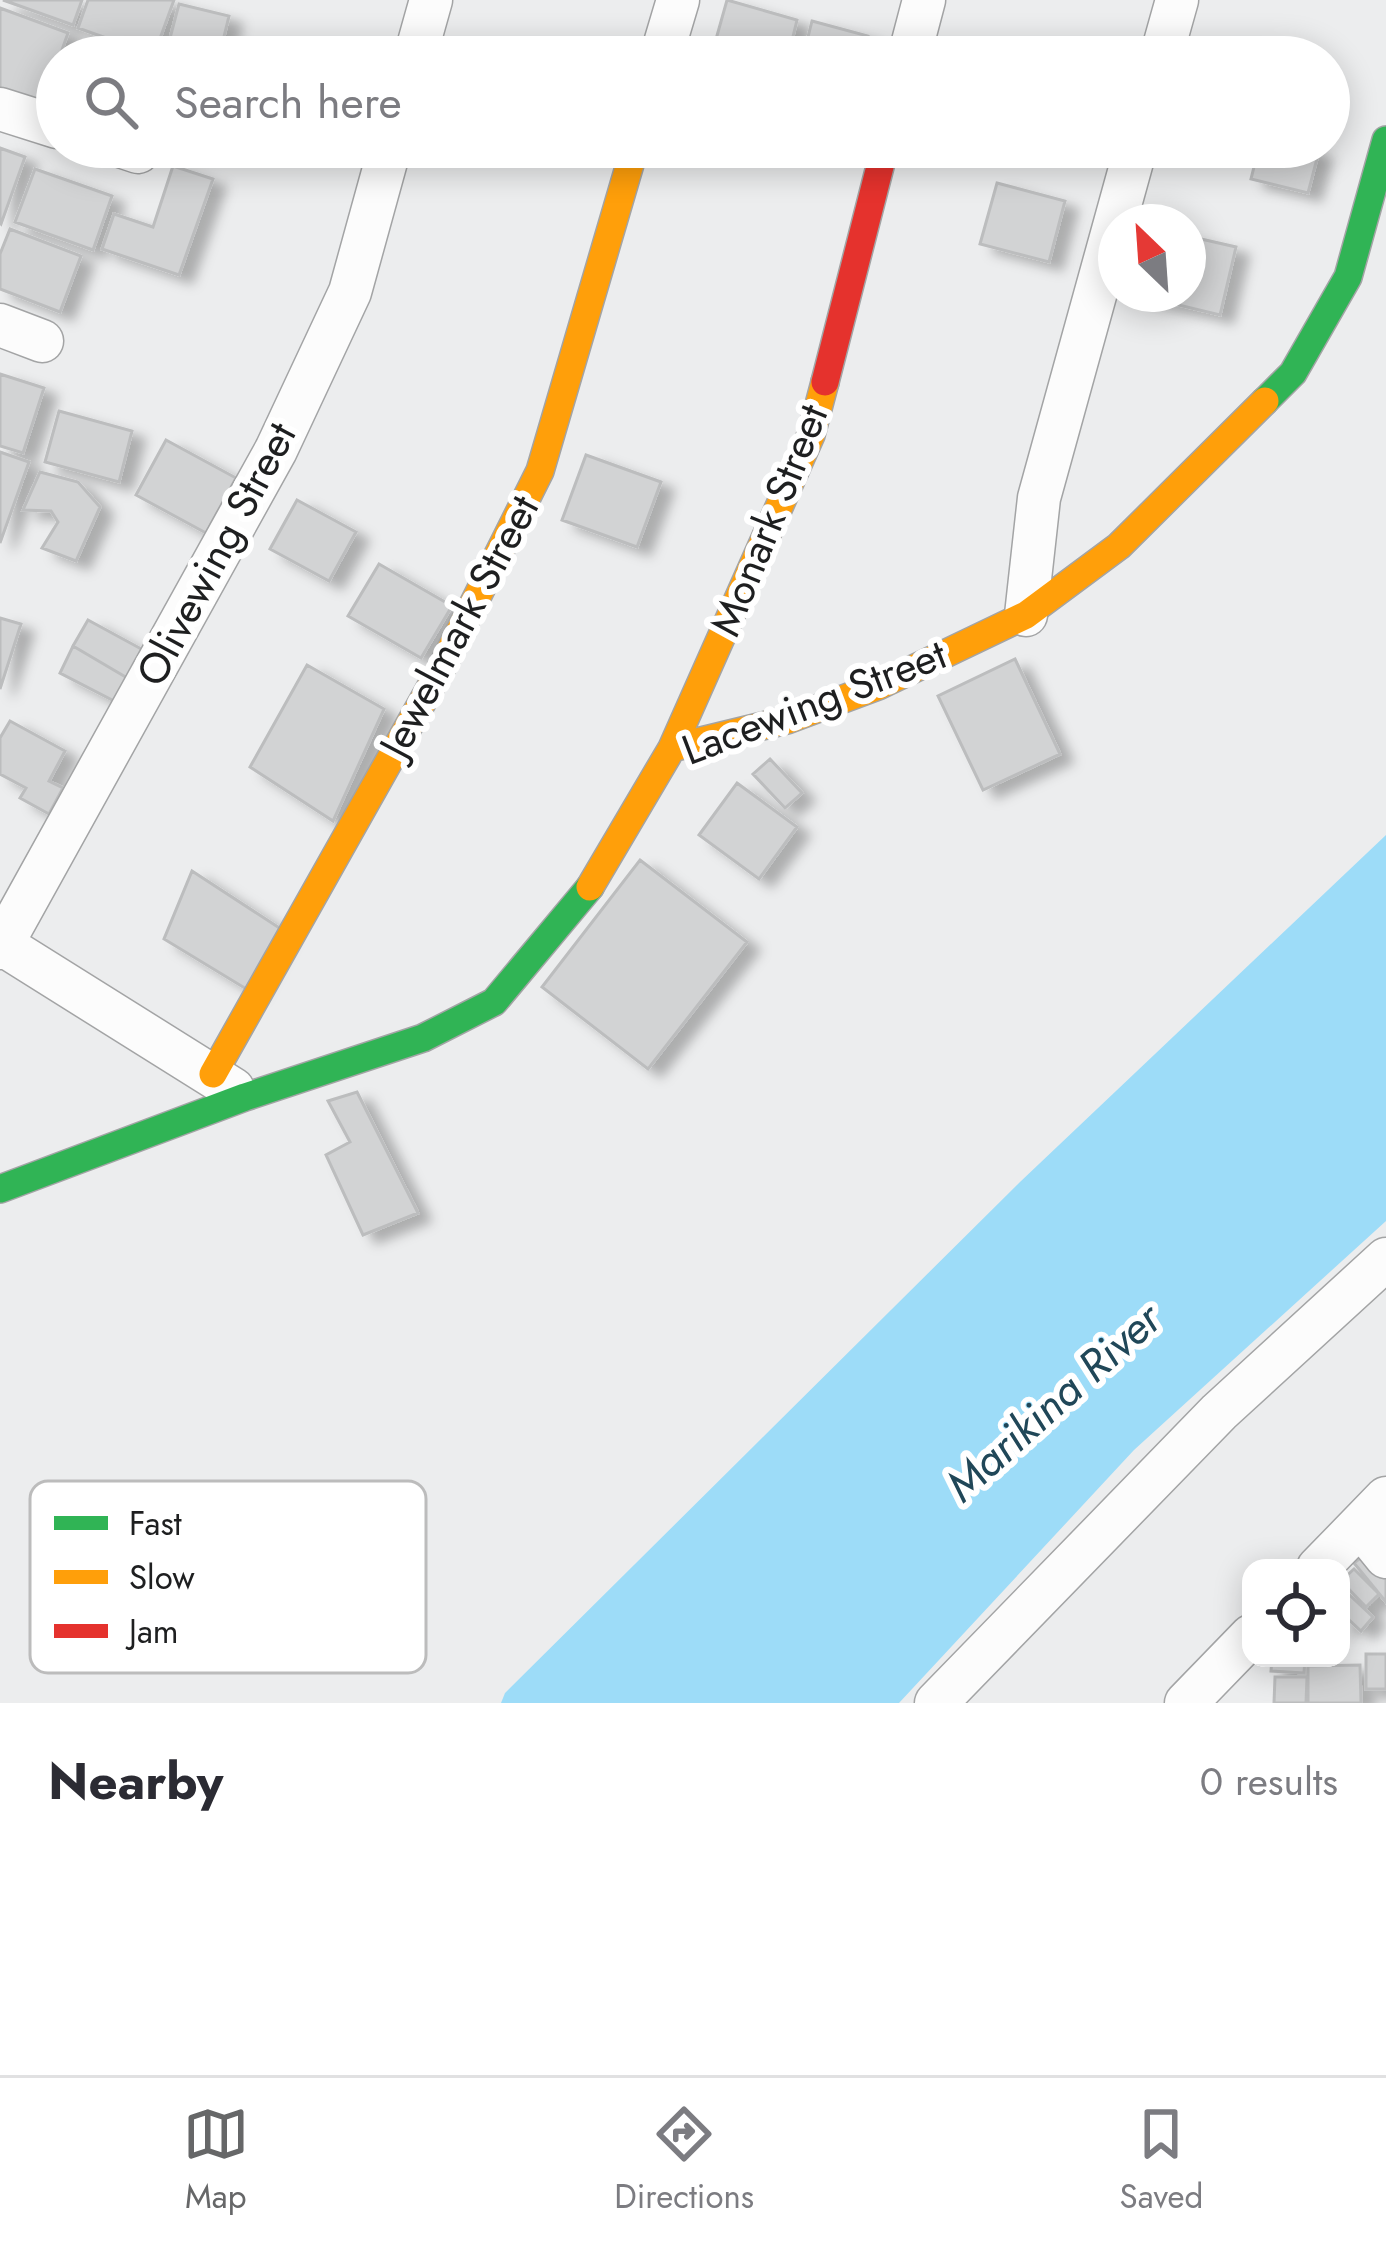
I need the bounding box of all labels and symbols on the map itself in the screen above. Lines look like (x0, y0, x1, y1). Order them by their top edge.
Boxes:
north arrow (1098, 204, 1206, 312)
street label: Monark Street (695, 395, 843, 645)
street label: Olivewing Street (121, 411, 311, 697)
street label: Jewelmark Street (362, 484, 554, 772)
street label: Lacewing Street (673, 624, 955, 780)
water label: Marikina River (931, 1286, 1177, 1517)
legend (30, 1481, 426, 1673)
text: Fast (129, 1500, 182, 1547)
text: Slow (129, 1554, 195, 1601)
text: Jam (125, 1608, 179, 1655)

